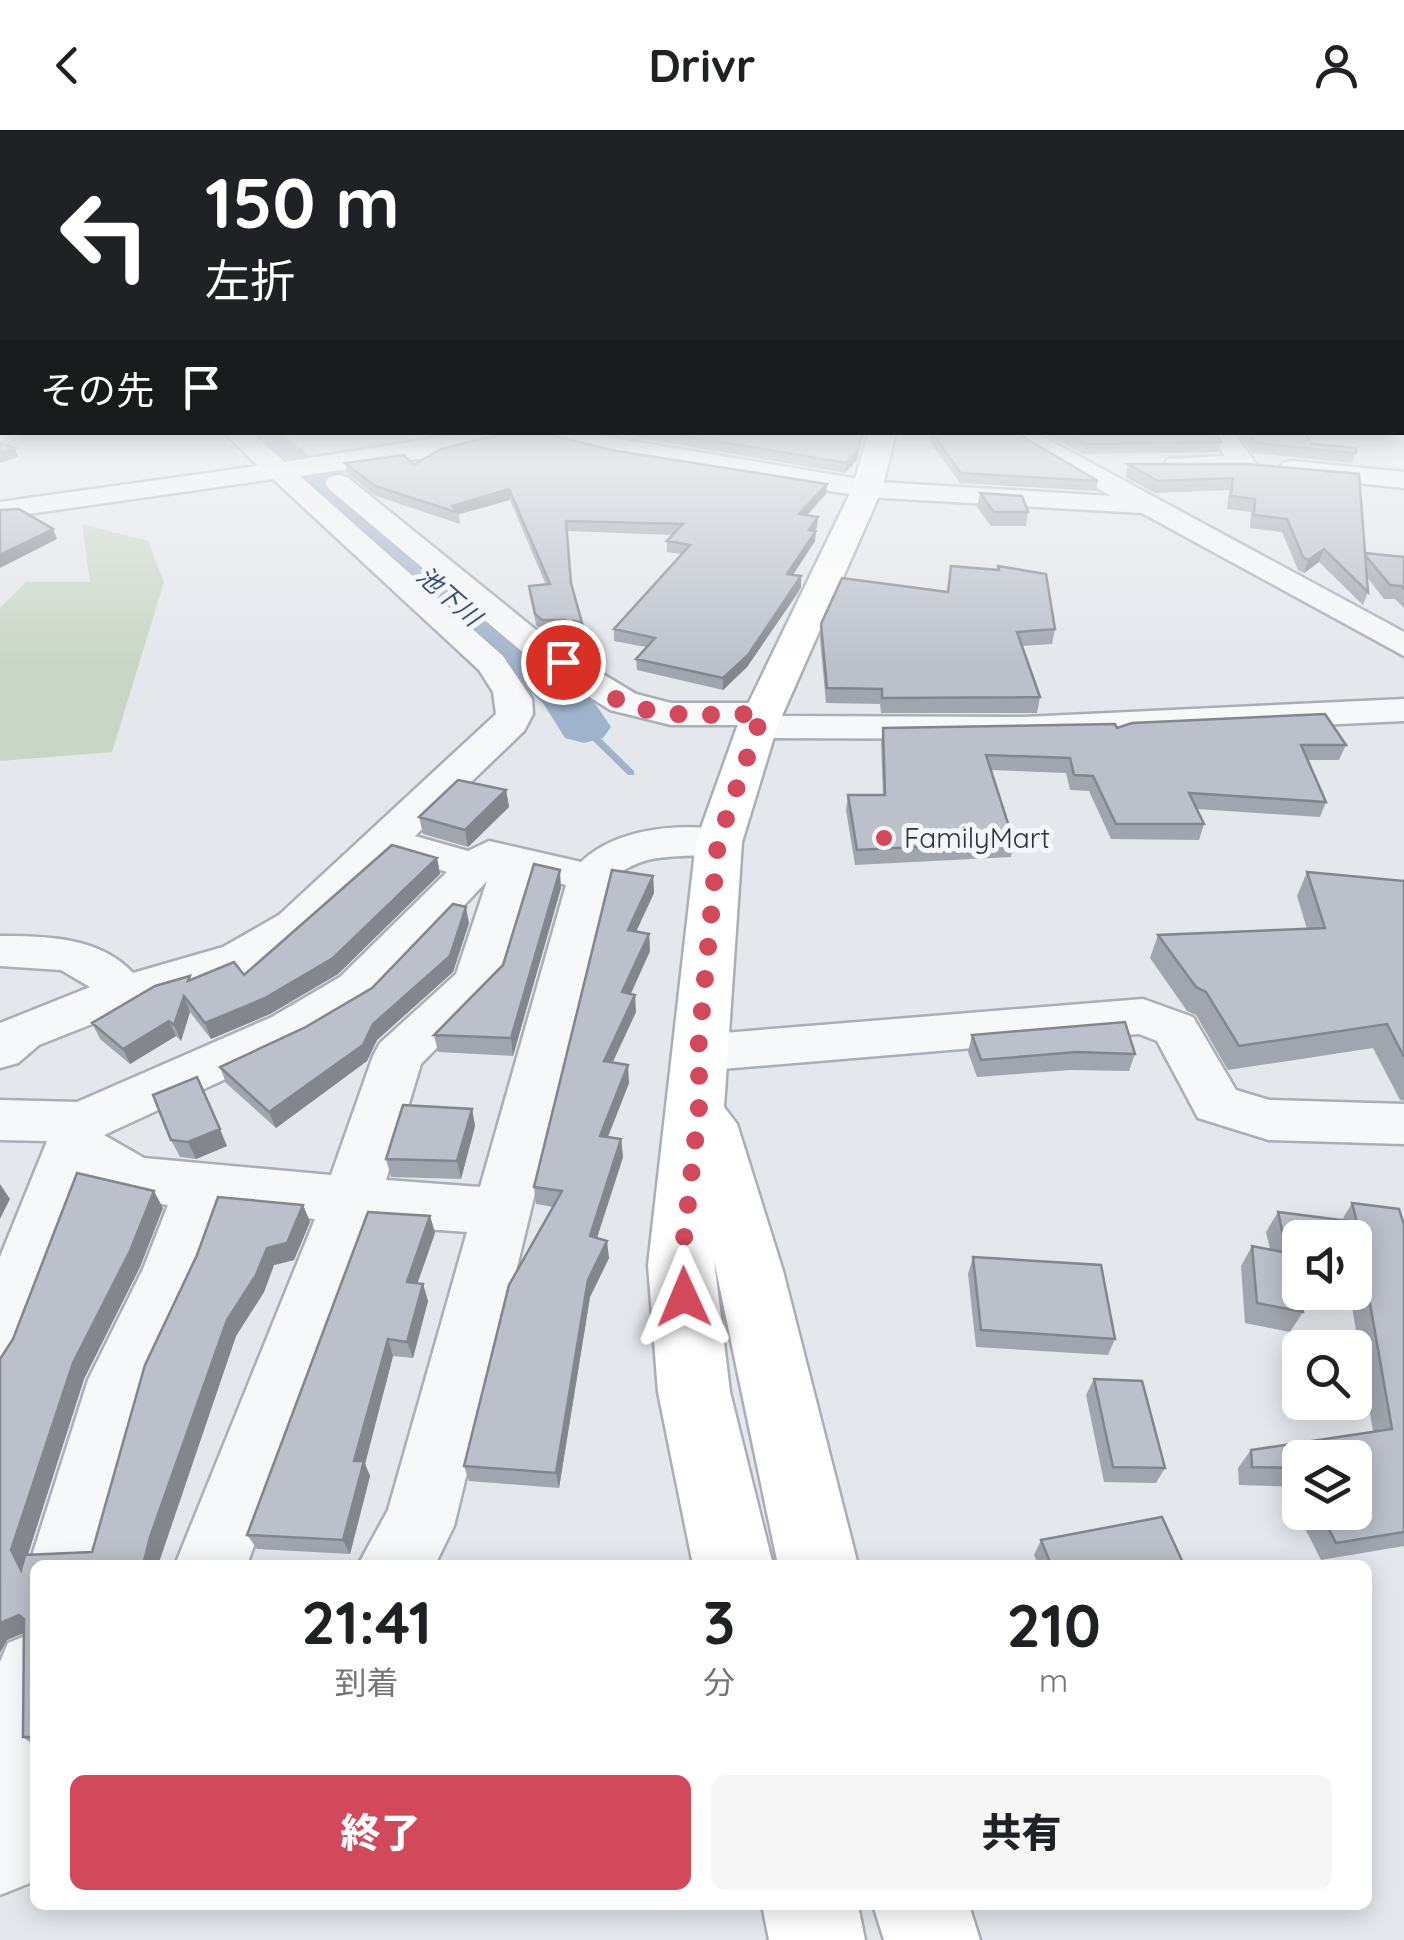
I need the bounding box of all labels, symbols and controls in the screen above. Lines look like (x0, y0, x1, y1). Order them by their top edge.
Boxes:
text: Drivr (648, 37, 756, 93)
icon: back (40, 38, 95, 93)
icon: person (1309, 38, 1364, 93)
text: 150 m (205, 158, 400, 246)
icon: left (40, 170, 170, 300)
text: 左折 (205, 252, 295, 308)
icon: arrive (174, 360, 229, 415)
text: その先 (40, 366, 154, 414)
water label: 池下川 (411, 559, 490, 634)
pin (521, 620, 606, 705)
icon: arrive (536, 635, 591, 690)
place label: FamilyMart (904, 820, 1050, 855)
marker: FamilyMart (873, 827, 895, 849)
map controls (1282, 1220, 1372, 1530)
button: sound (1282, 1220, 1372, 1310)
position arrow (632, 1245, 736, 1349)
button: search (1282, 1330, 1372, 1420)
button: layers (1282, 1440, 1372, 1530)
text: 21:41 (301, 1584, 432, 1659)
text: 3 (703, 1584, 735, 1659)
text: 210 (1006, 1587, 1101, 1662)
text: m (1039, 1660, 1068, 1700)
text: 到着 (335, 1662, 399, 1702)
text: 分 (703, 1662, 735, 1702)
button: 終了 (70, 1775, 691, 1890)
button: 共有 (711, 1775, 1332, 1890)

